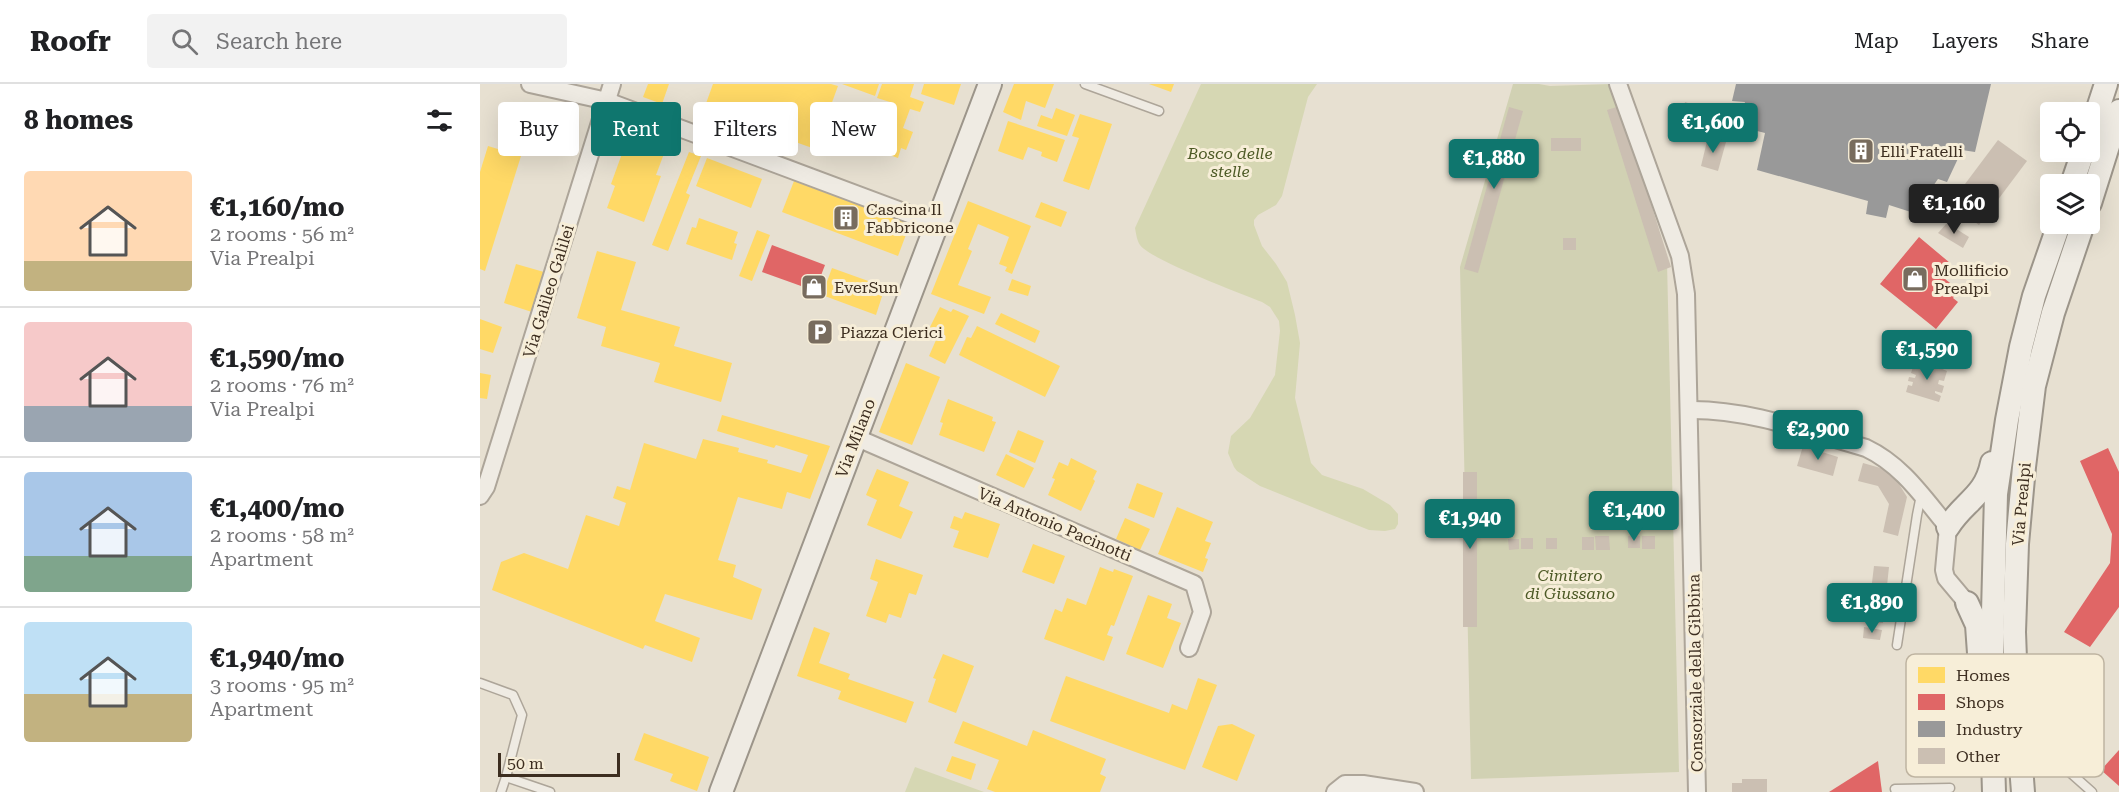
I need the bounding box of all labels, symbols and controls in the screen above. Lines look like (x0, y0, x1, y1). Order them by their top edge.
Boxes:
search box (147, 14, 567, 68)
text: Roofr (30, 25, 111, 58)
icon: search (168, 25, 201, 58)
text: Search here (216, 29, 342, 54)
text: Map (1854, 29, 1899, 53)
text: Layers (1932, 29, 1998, 53)
text: Share (2031, 29, 2089, 53)
chip: Buy (498, 102, 579, 156)
chip: Rent (591, 102, 681, 156)
chip: Filters (693, 102, 798, 156)
chip: New (810, 102, 897, 156)
map controls (2040, 102, 2100, 234)
button: locate (2040, 102, 2100, 162)
pin: €1,600 (1664, 103, 1762, 154)
icon: filters (423, 104, 456, 137)
text: 8 homes (24, 105, 133, 135)
text: €1,600 (1682, 110, 1744, 134)
building icon: Elli Fratelli (1846, 136, 1876, 166)
pin: €1,880 (1445, 139, 1543, 190)
place label: Elli Fratelli (1880, 142, 1963, 161)
park label: Bosco delle stelle (1186, 144, 1273, 181)
text: €1,880 (1463, 146, 1525, 170)
button: layers (2040, 174, 2100, 234)
pin: €1,160 (1905, 184, 2003, 235)
text: €1,160 (1923, 191, 1985, 215)
text: €1,160/mo (210, 192, 345, 222)
icon: home (72, 195, 144, 267)
place label: Cascina Il Fabbricone (866, 200, 954, 237)
building icon: Cascina Il Fabbricone (831, 203, 861, 233)
text: 2 rooms · 56 m² (210, 222, 354, 246)
street label: Via Galileo Galilei (519, 222, 578, 360)
text: Via Prealpi (210, 246, 315, 270)
place label: Mollificio Prealpi (1934, 261, 2009, 298)
shop icon: Mollificio Prealpi (1900, 264, 1930, 294)
shop icon: EverSun (799, 272, 829, 302)
place label: EverSun (834, 278, 899, 297)
parking icon: Piazza Clerici (805, 317, 835, 347)
place label: Piazza Clerici (840, 323, 943, 342)
pin: €1,590 (1878, 330, 1976, 381)
text: €1,590 (1896, 337, 1958, 361)
text: €1,590/mo (210, 343, 345, 373)
icon: home (72, 346, 144, 418)
text: 2 rooms · 76 m² (210, 373, 354, 397)
street label: Via Milano (832, 396, 879, 480)
text: Via Prealpi (210, 397, 315, 421)
pin: €2,900 (1769, 410, 1867, 461)
text: €2,900 (1787, 417, 1849, 441)
street label: Via Prealpi (2008, 462, 2035, 547)
street label: Via Antonio Pacinotti (975, 483, 1135, 565)
pin: €1,400 (1585, 491, 1683, 542)
text: €1,400/mo (210, 493, 345, 523)
icon: home (72, 496, 144, 568)
text: €1,400 (1603, 498, 1665, 522)
pin: €1,940 (1421, 499, 1519, 550)
text: €1,940 (1439, 506, 1501, 530)
text: 2 rooms · 58 m² (210, 523, 354, 547)
text: Apartment (210, 547, 313, 571)
park label: Cimitero di Giussano (1525, 566, 1615, 603)
street label: Consorziale della Gibbina (1684, 573, 1707, 772)
pin: €1,890 (1823, 583, 1921, 634)
text: €1,890 (1841, 590, 1903, 614)
text: €1,940/mo (210, 643, 345, 673)
icon: home (72, 646, 144, 718)
legend (1906, 654, 2104, 777)
text: Homes (1956, 666, 2010, 685)
text: 3 rooms · 95 m² (210, 673, 354, 697)
text: Shops (1956, 693, 2005, 712)
text: Apartment (210, 697, 313, 721)
text: Industry (1956, 720, 2023, 739)
text: Other (1956, 747, 2001, 766)
scale bar (498, 750, 620, 778)
text: 50 m (507, 754, 544, 773)

